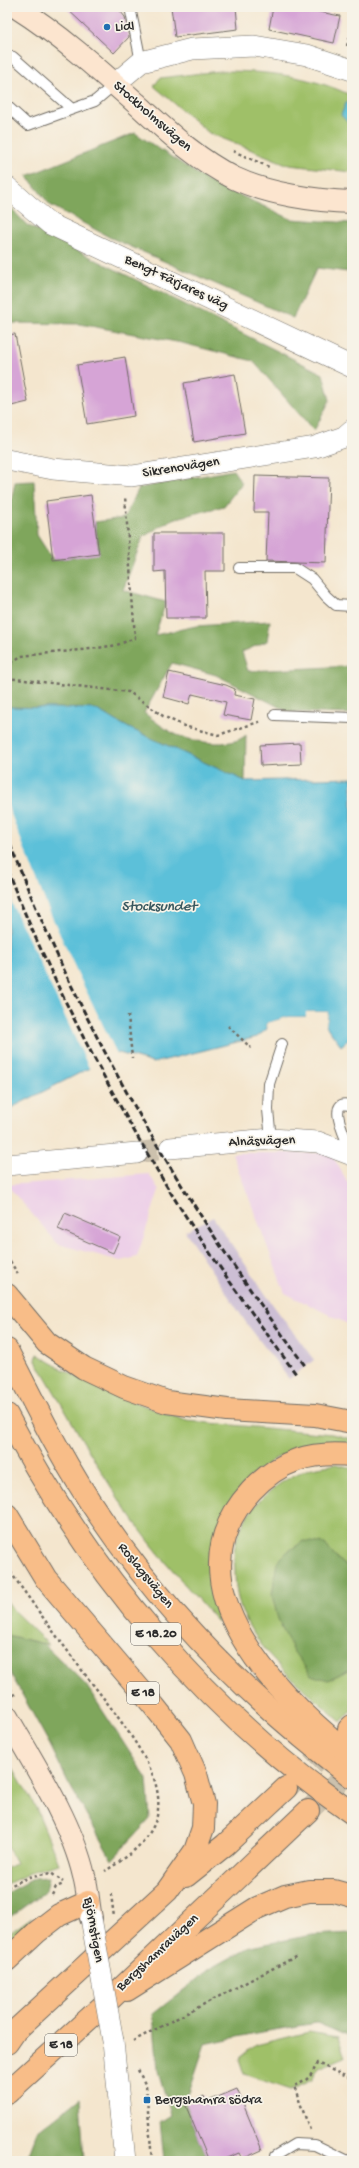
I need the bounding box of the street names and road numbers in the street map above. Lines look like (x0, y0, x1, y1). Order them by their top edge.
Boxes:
street label: Stockholmsvägen (109, 78, 195, 156)
street label: Bengt Färjares väg (121, 251, 231, 314)
street label: Sikrenovägen (141, 453, 221, 482)
street label: Alnäsvägen (228, 1132, 296, 1152)
street label: Roslagsvägen (113, 1540, 177, 1613)
road number: E 18.20 (131, 1623, 181, 1645)
road number: E 18 (127, 1682, 159, 1704)
street label: Björnstigen (79, 1895, 107, 1964)
street label: Bergshamravägen (113, 1910, 203, 1996)
road number: E 18 (45, 2034, 77, 2056)

